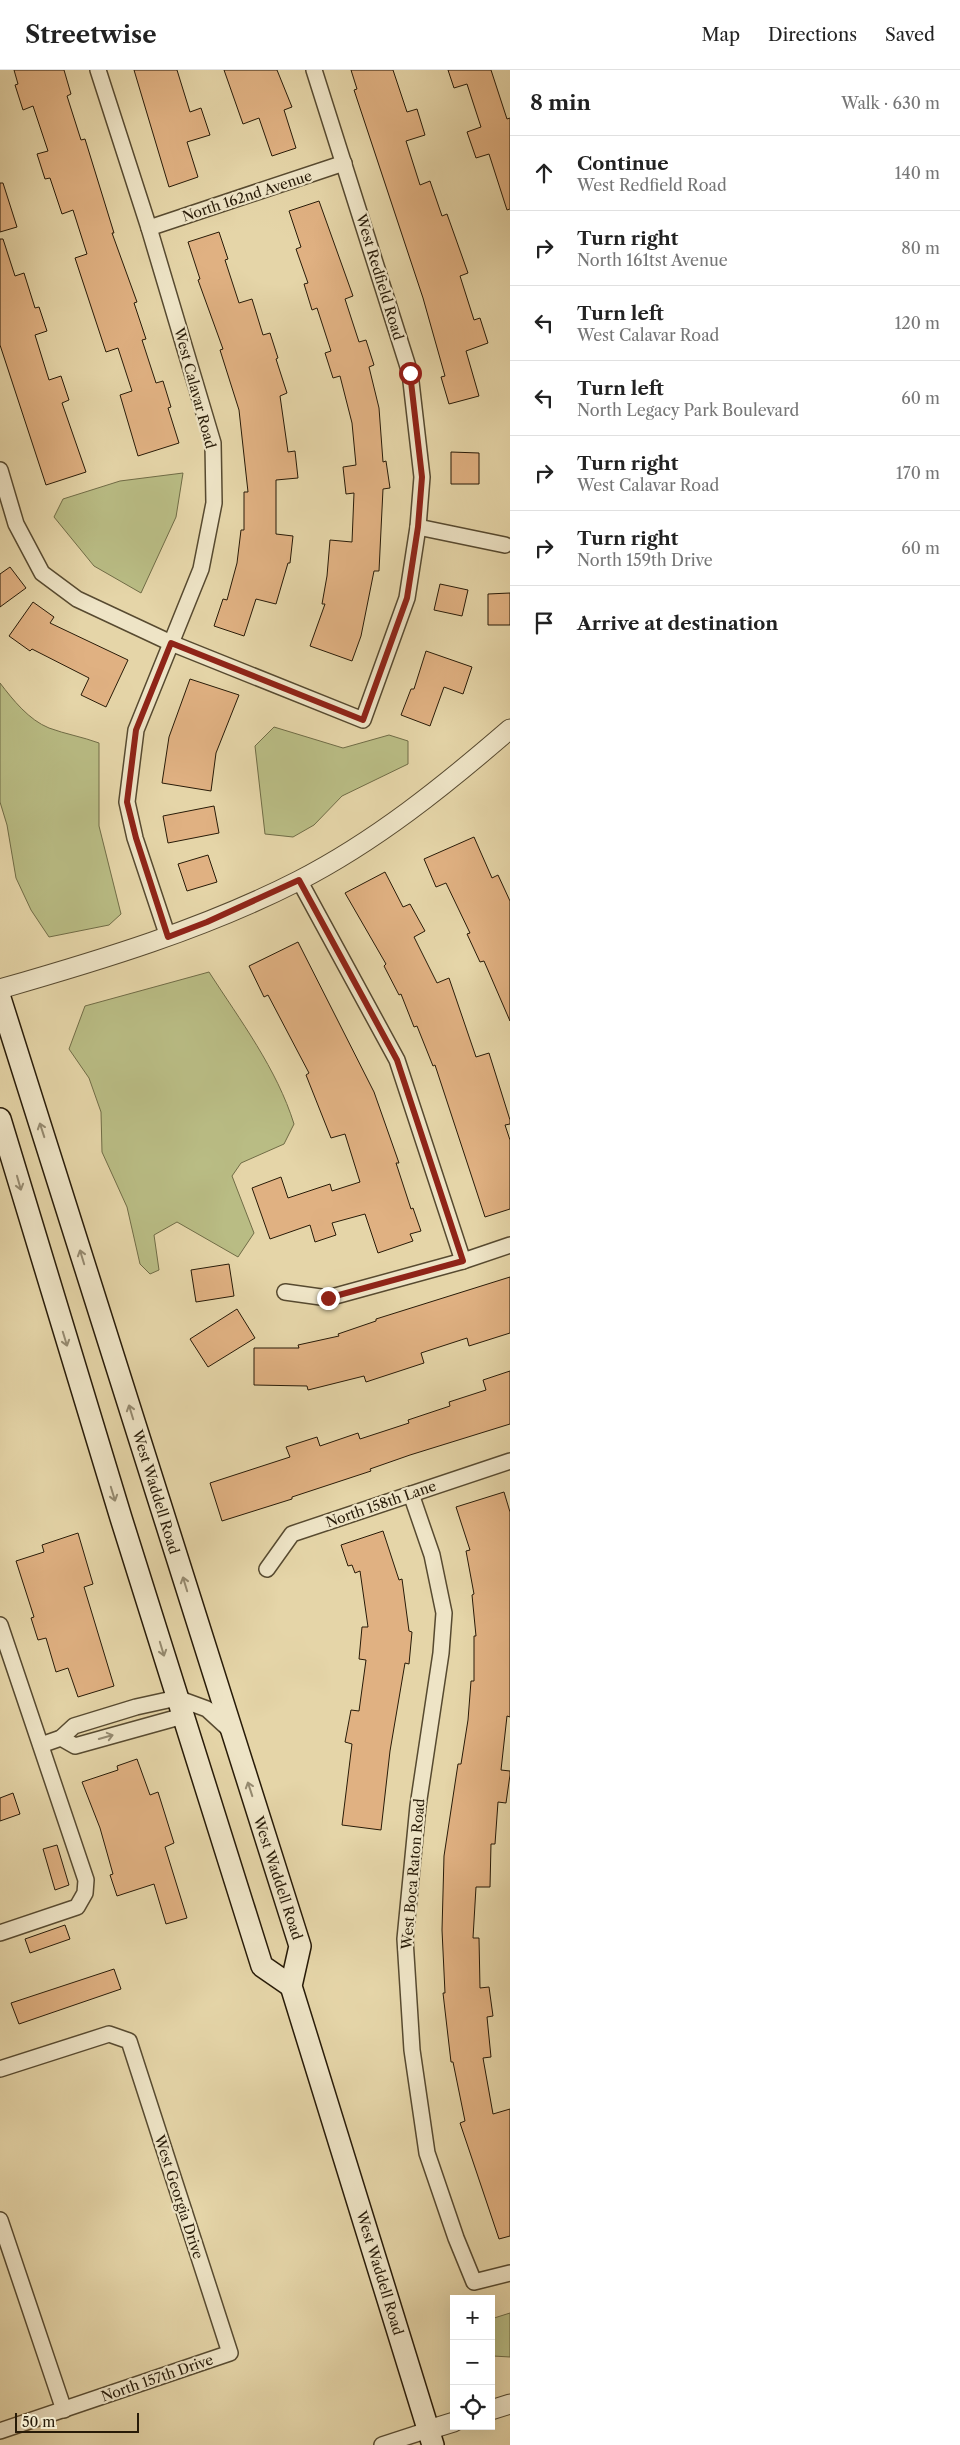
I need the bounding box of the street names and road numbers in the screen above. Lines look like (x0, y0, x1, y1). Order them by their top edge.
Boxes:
street label: North 162nd Avenue (180, 166, 314, 225)
street label: West Redfield Road (352, 211, 408, 343)
street label: West Calavar Road (170, 325, 220, 451)
street label: West Waddell Road (128, 1427, 184, 1557)
street label: North 158th Lane (323, 1477, 439, 1531)
street label: West Boca Raton Road (397, 1797, 429, 1951)
street label: West Waddell Road (249, 1813, 307, 1943)
street label: West Georgia Drive (150, 2132, 208, 2261)
street label: West Waddell Road (352, 2208, 408, 2338)
street label: North 157th Drive (99, 2350, 216, 2406)

